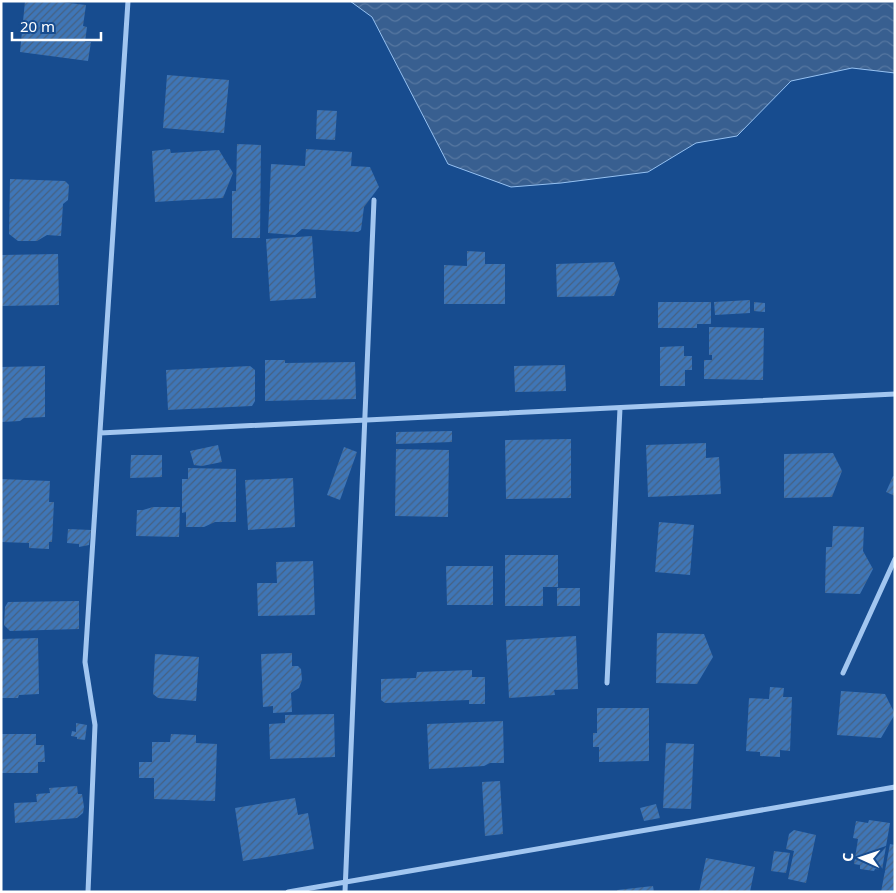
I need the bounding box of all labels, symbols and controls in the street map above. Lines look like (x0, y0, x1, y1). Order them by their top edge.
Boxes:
scale bar (12, 10, 101, 42)
text: 20 m (20, 16, 55, 36)
north arrow (836, 833, 886, 883)
text: С (838, 852, 857, 862)

